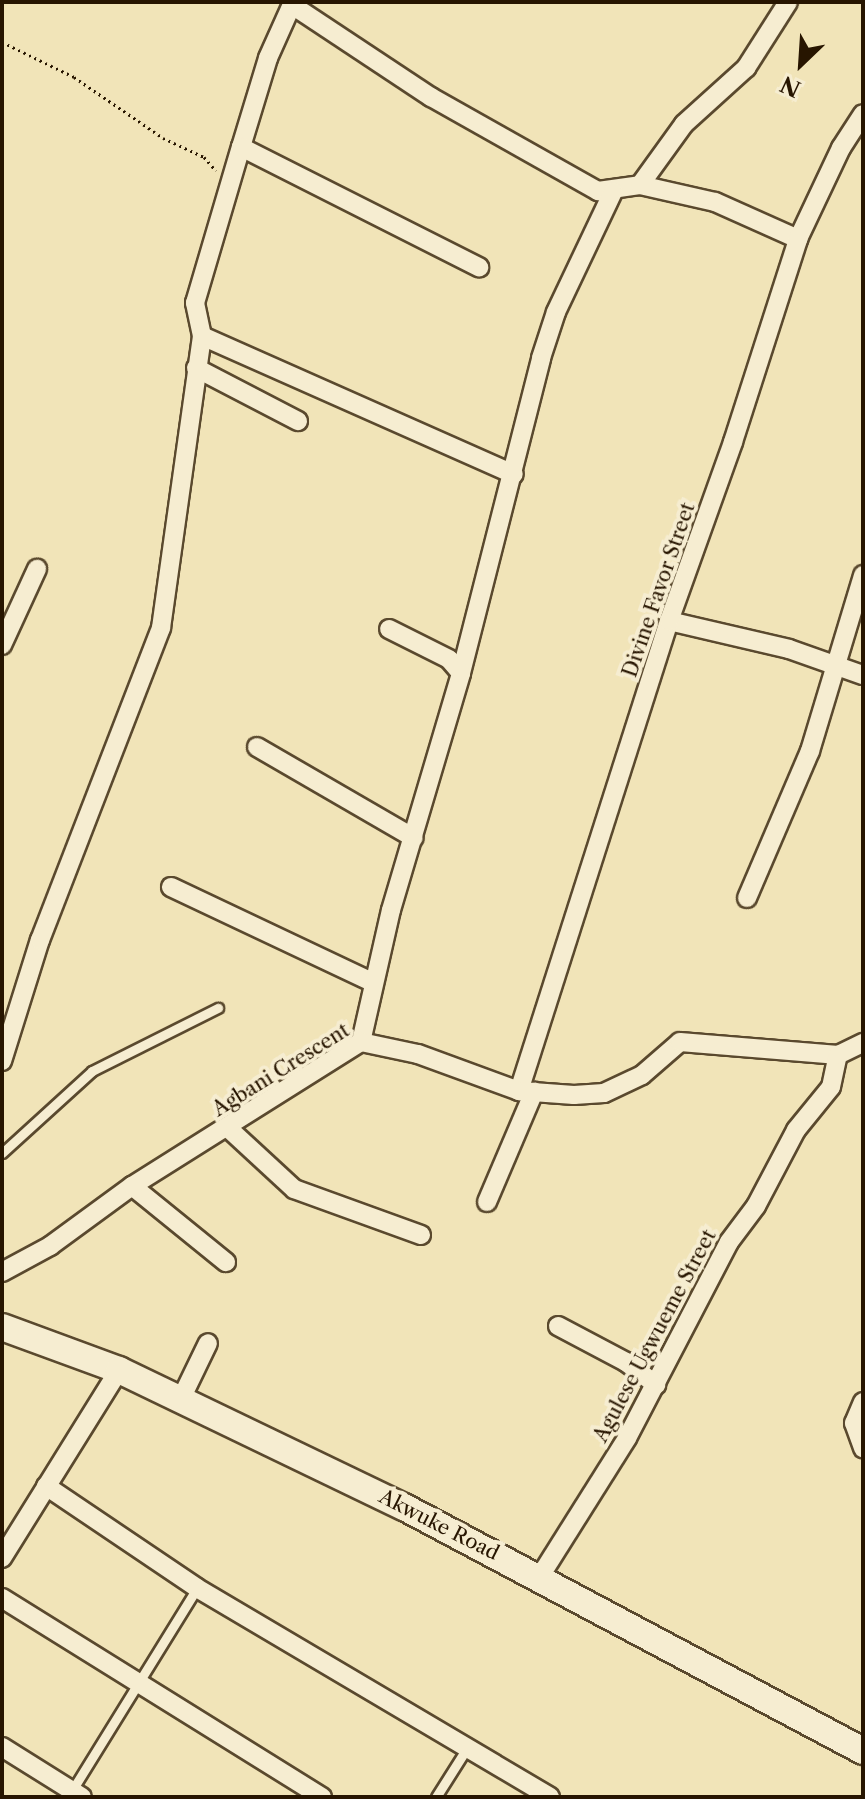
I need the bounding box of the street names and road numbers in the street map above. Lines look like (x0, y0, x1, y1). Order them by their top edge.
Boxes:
street label: Divine Favor Street (618, 499, 700, 681)
street label: Agbani Crescent (208, 1018, 354, 1122)
street label: Agulese Ugwueme Street (589, 1226, 721, 1446)
street label: Akwuke Road (375, 1484, 503, 1566)

